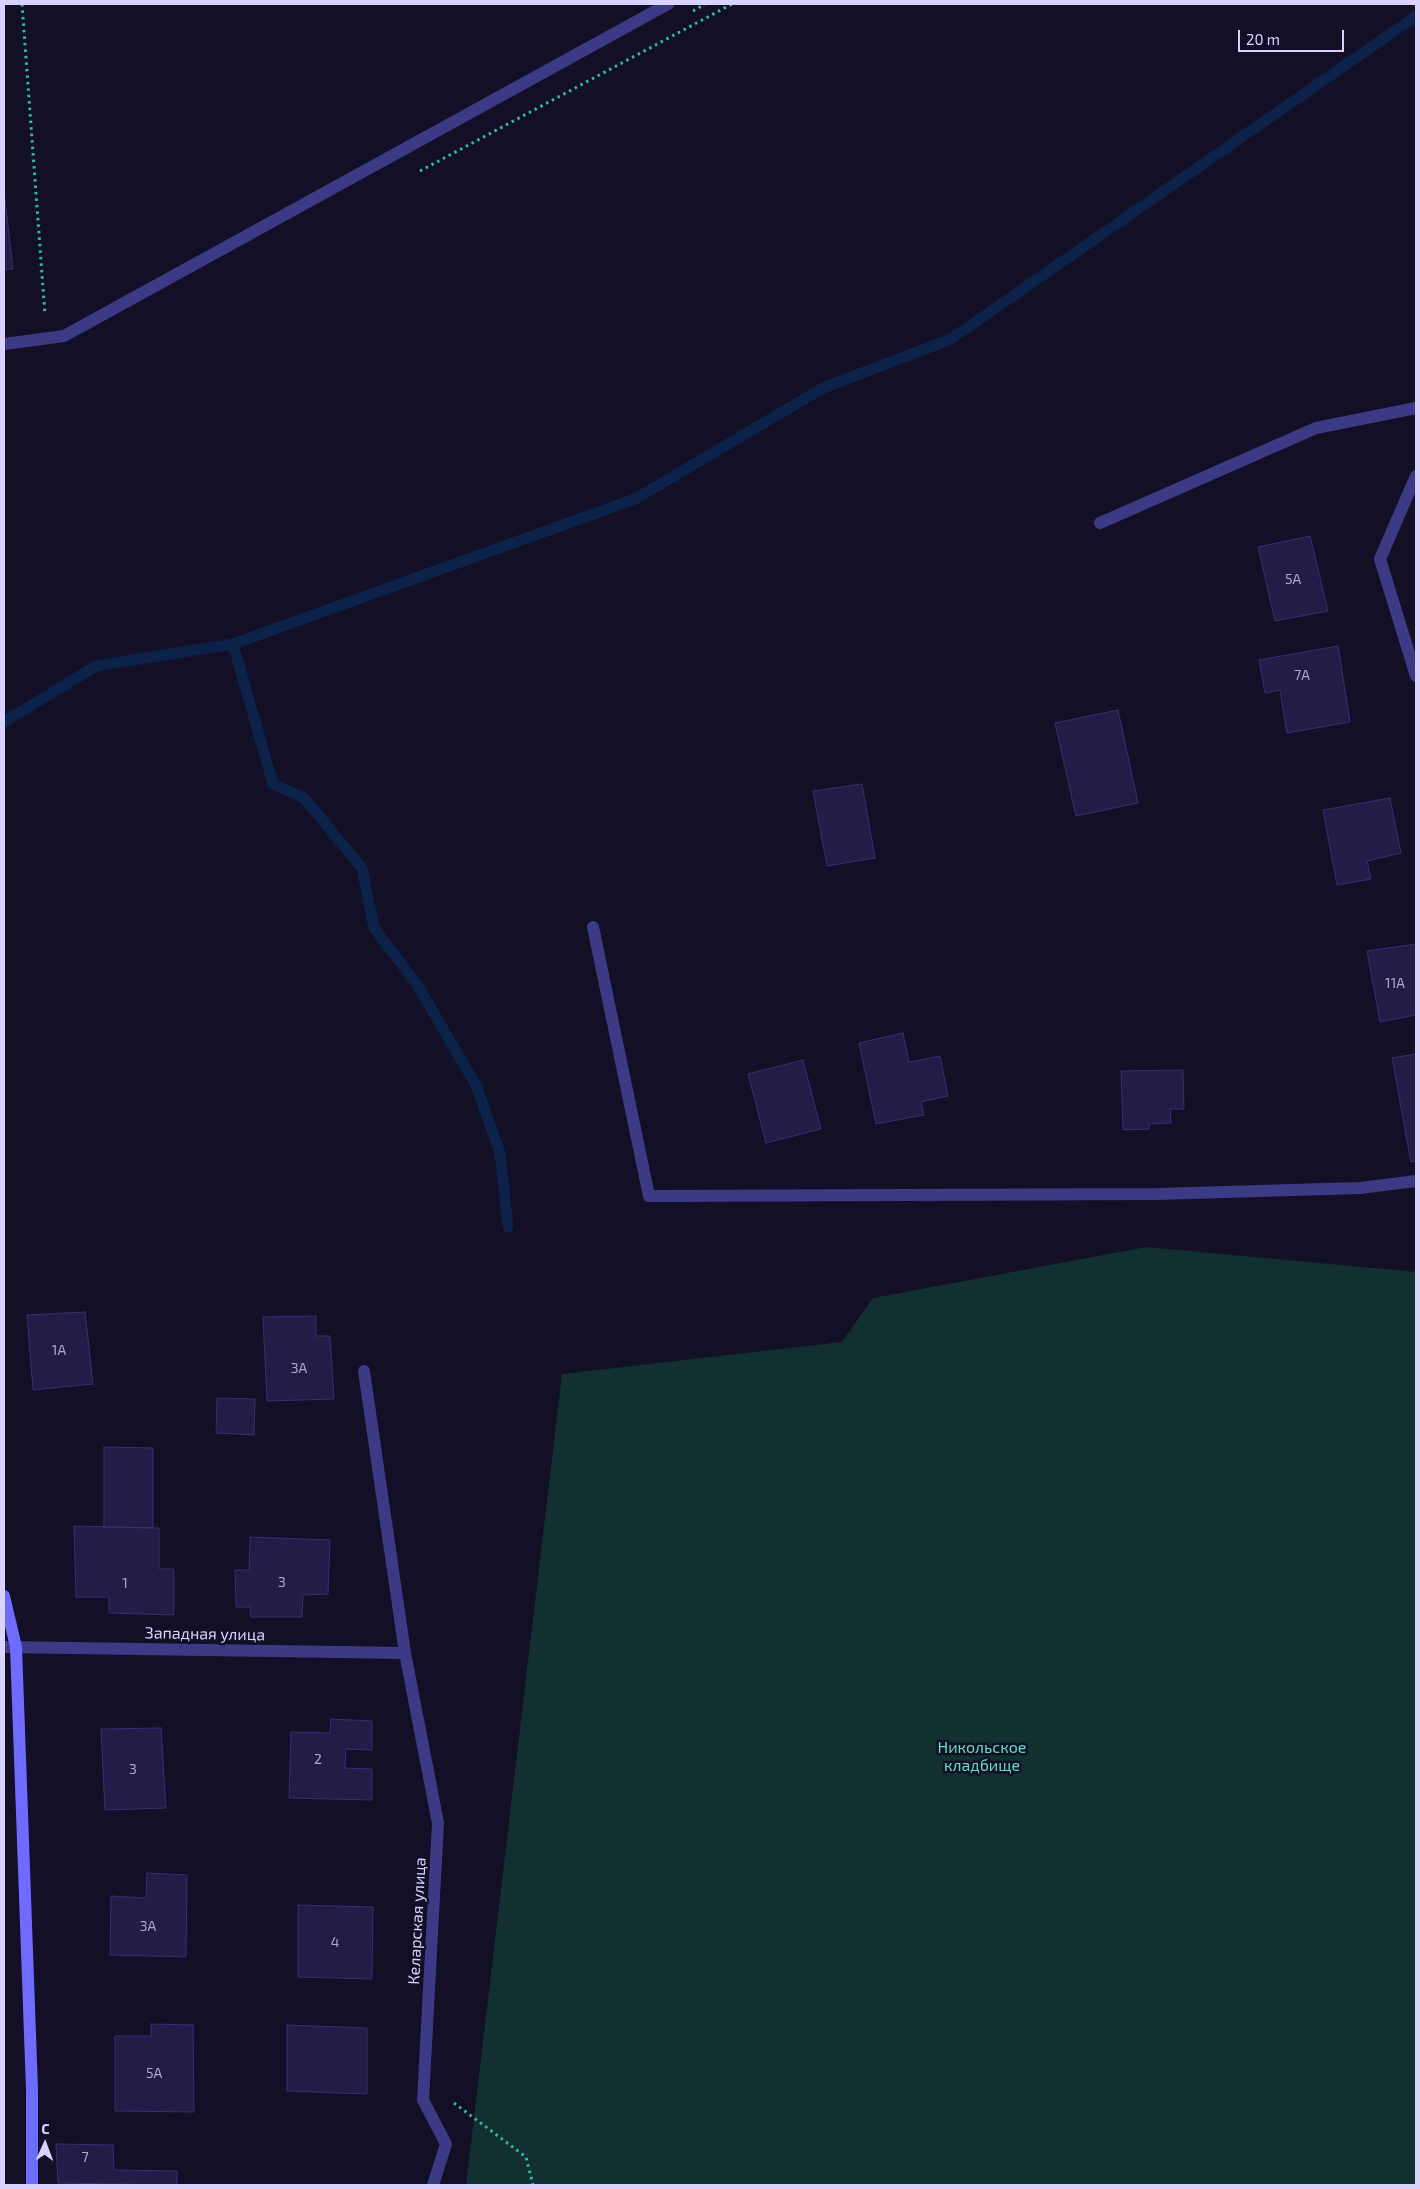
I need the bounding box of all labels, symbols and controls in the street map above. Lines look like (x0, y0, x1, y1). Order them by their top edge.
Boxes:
scale bar (1240, 20, 1346, 52)
text: 20 m (1246, 30, 1280, 48)
house number: 5А (1285, 571, 1301, 587)
house number: 7А (1294, 667, 1310, 683)
house number: 11А (1385, 975, 1405, 991)
house number: 1А (52, 1342, 66, 1358)
house number: 3А (291, 1360, 307, 1376)
house number: 3 (278, 1574, 286, 1590)
house number: 1 (122, 1575, 128, 1591)
street label: Западная улица (145, 1623, 265, 1645)
park label: Никольское кладбище (937, 1738, 1027, 1776)
house number: 2 (314, 1751, 322, 1767)
house number: 3 (129, 1761, 137, 1777)
street label: Келарская улица (404, 1857, 430, 1985)
house number: 3А (140, 1918, 156, 1934)
house number: 4 (331, 1934, 339, 1950)
house number: 5А (146, 2065, 162, 2081)
north arrow (20, 2119, 70, 2169)
text: С (41, 2120, 50, 2137)
house number: 7 (81, 2149, 89, 2165)

